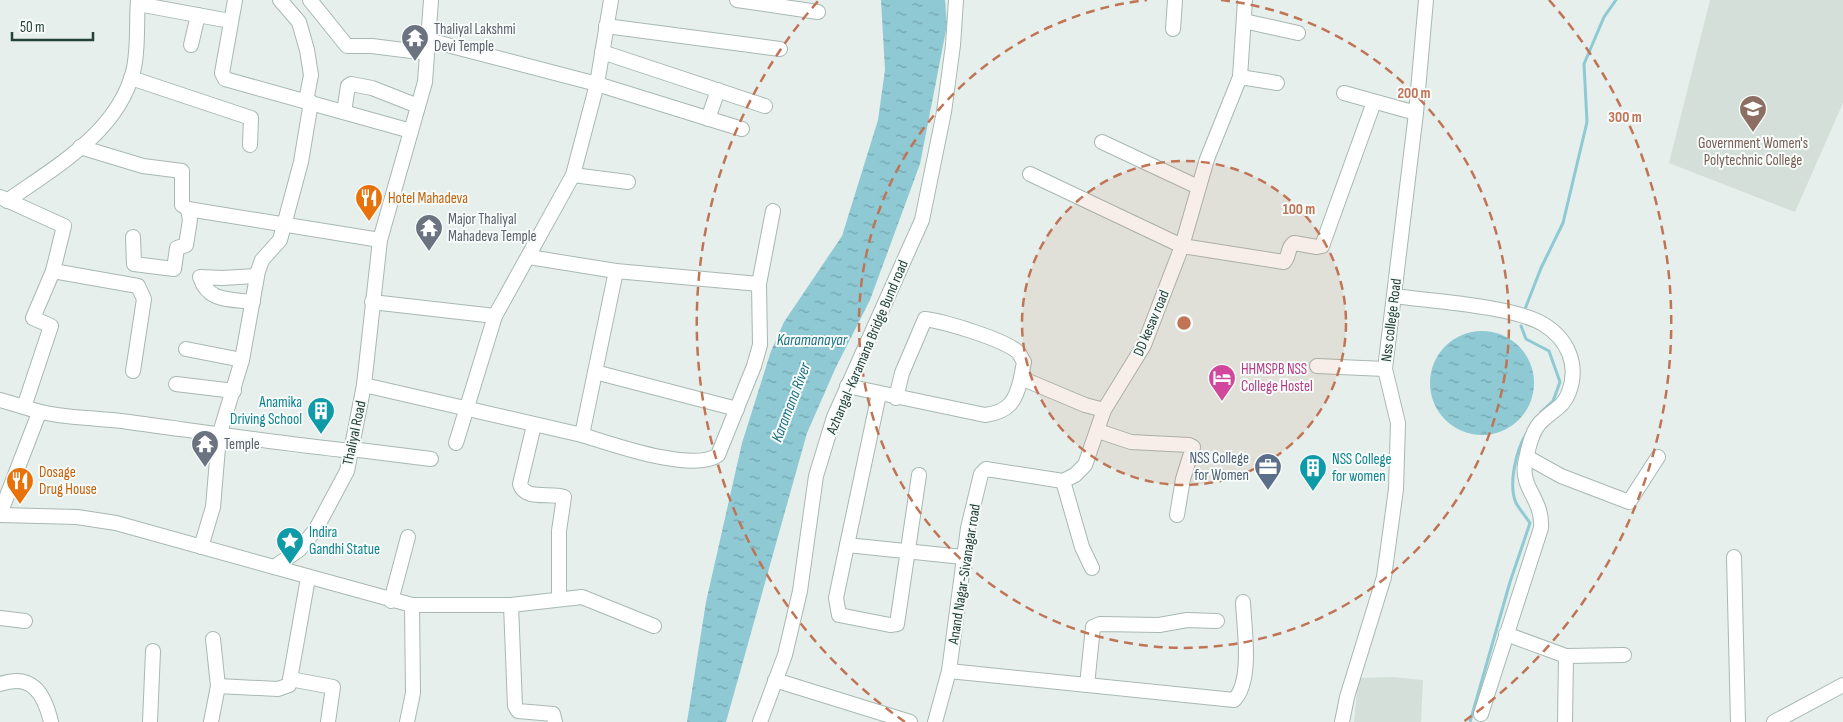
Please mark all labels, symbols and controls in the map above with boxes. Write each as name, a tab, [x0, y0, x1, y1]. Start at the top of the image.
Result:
scale bar	[12, 10, 94, 42]
text: 50 m	[20, 18, 45, 37]
place label: Thaliyal Lakshmi Devi Temple	[434, 20, 516, 56]
temple icon: Thaliyal Lakshmi Devi Temple	[400, 23, 430, 62]
text: 200 m	[1397, 84, 1431, 103]
school or university icon: Government Women's Polytechnic College	[1738, 94, 1768, 133]
text: 300 m	[1608, 108, 1642, 127]
place label: Government Women's Polytechnic College	[1698, 134, 1808, 170]
restaurant icon: Hotel Mahadeva	[354, 183, 384, 222]
place label: Hotel Mahadeva	[388, 189, 468, 208]
text: 100 m	[1283, 200, 1315, 219]
place label: Major Thaliyal Mahadeva Temple	[448, 210, 537, 246]
temple icon: Major Thaliyal Mahadeva Temple	[414, 213, 444, 252]
street label: Azhangal-Karamana Bridge Bund road	[822, 257, 913, 438]
street label: Nss college Road	[1377, 277, 1406, 363]
street label: DD kesav road	[1129, 287, 1174, 359]
centre of rings	[1175, 314, 1193, 332]
water label: Karamanayar	[777, 331, 848, 350]
water label: Karamana River	[768, 360, 815, 445]
place label: HHMSPB NSS College Hostel	[1241, 360, 1313, 396]
hotel icon: HHMSPB NSS College Hostel	[1207, 363, 1237, 402]
place label: Anamika Driving School	[230, 393, 302, 429]
building icon: Anamika Driving School	[306, 396, 336, 435]
street label: Thaliyal Road	[338, 399, 371, 467]
temple icon: Temple	[190, 429, 220, 468]
place label: Temple	[224, 435, 260, 454]
place label: NSS College for Women	[1189, 449, 1249, 485]
place label: NSS College for women	[1332, 450, 1392, 486]
office icon: NSS College for Women	[1253, 452, 1283, 491]
building icon: NSS College for women	[1298, 453, 1328, 492]
place label: Dosage Drug House	[39, 463, 97, 499]
restaurant icon: Dosage Drug House	[5, 466, 35, 505]
street label: Anand Nagar-Sivanagar road	[944, 503, 985, 647]
place label: Indira Gandhi Statue	[309, 523, 380, 559]
place icon: Indira Gandhi Statue	[275, 526, 305, 565]

